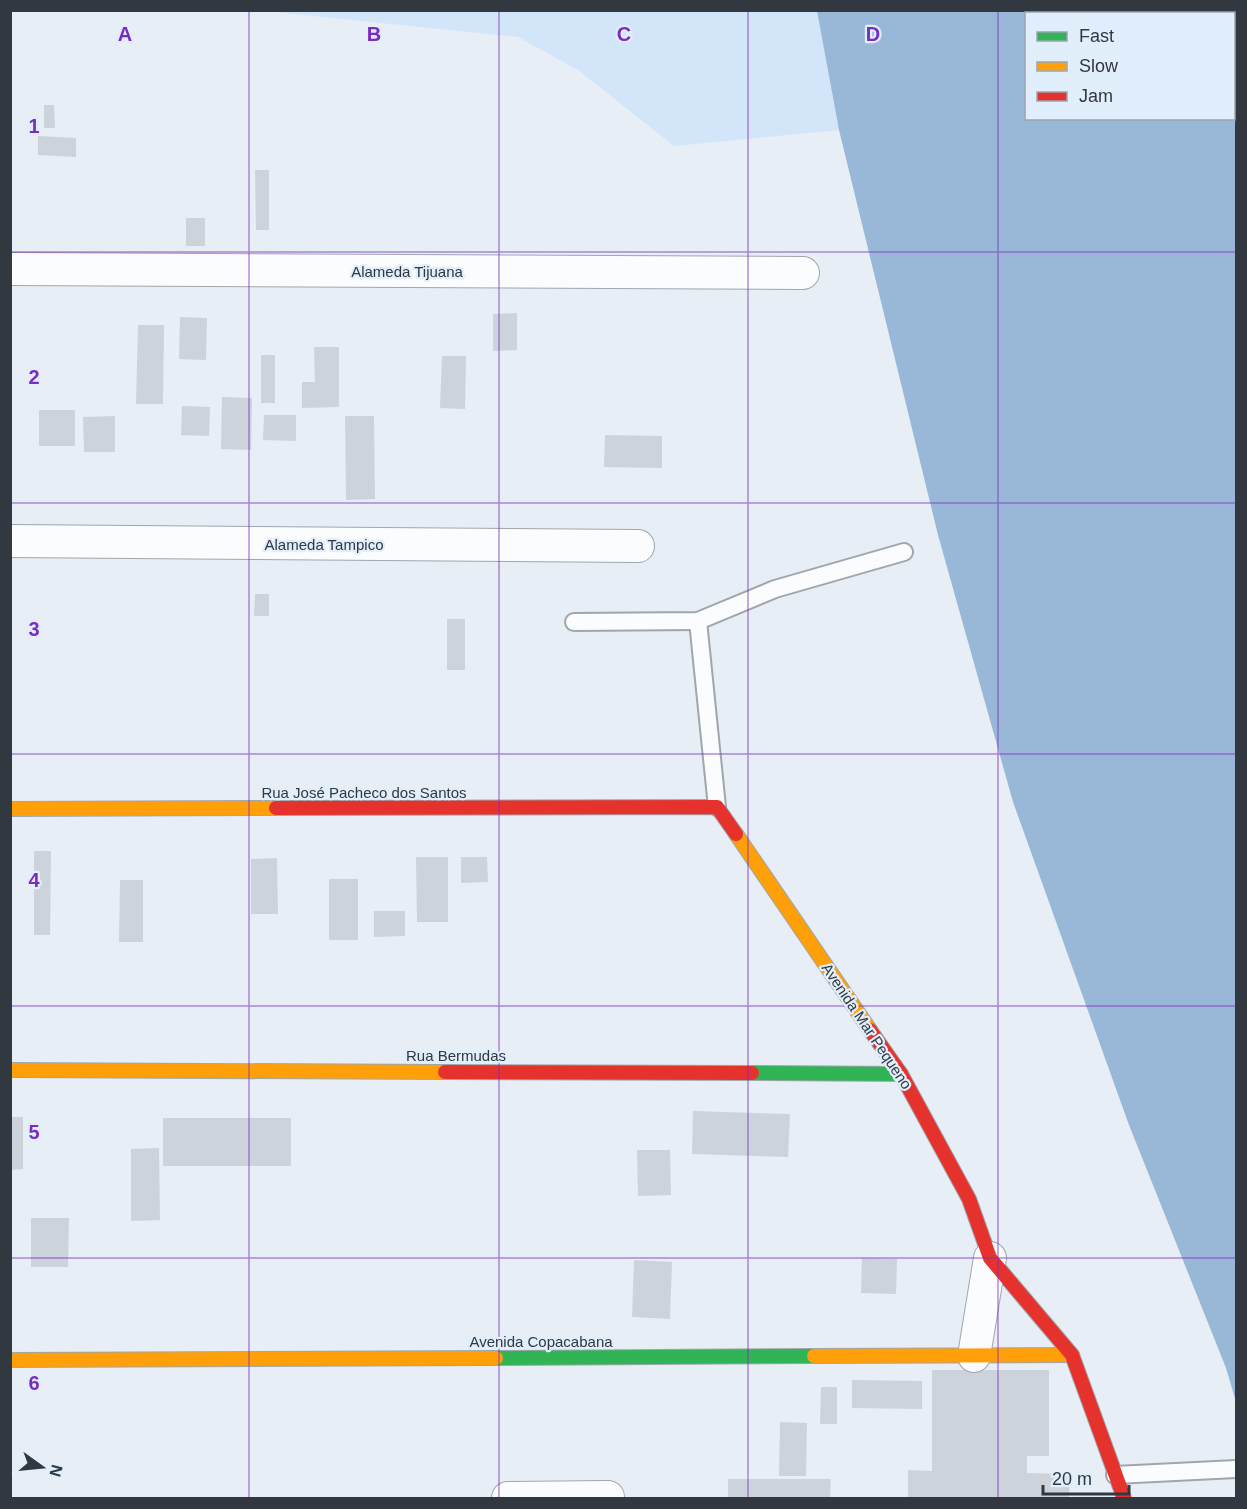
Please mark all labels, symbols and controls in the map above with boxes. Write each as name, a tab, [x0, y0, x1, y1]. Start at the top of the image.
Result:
legend	[1025, 12, 1235, 120]
text: A	[118, 23, 132, 45]
text: B	[367, 23, 381, 45]
text: C	[617, 23, 631, 45]
text: D	[866, 23, 880, 45]
text: Fast	[1079, 26, 1114, 46]
text: Slow	[1079, 56, 1119, 76]
text: Jam	[1079, 86, 1113, 106]
text: 1	[28, 115, 40, 137]
street label: Alameda Tijuana	[351, 263, 464, 280]
text: 2	[28, 366, 40, 388]
street label: Alameda Tampico	[265, 536, 383, 553]
text: 3	[28, 618, 40, 640]
street label: Rua José Pacheco dos Santos	[261, 784, 467, 801]
text: 4	[28, 869, 40, 891]
street label: Avenida Mar Pequeno	[819, 960, 915, 1092]
street label: Rua Bermudas	[406, 1047, 506, 1064]
text: 5	[28, 1121, 40, 1143]
street label: Avenida Copacabana	[469, 1333, 613, 1350]
text: 6	[28, 1372, 40, 1394]
north arrow	[12, 1437, 72, 1497]
scale bar	[1043, 1458, 1128, 1496]
text: N	[46, 1463, 66, 1479]
text: 20 m	[1052, 1469, 1092, 1489]

